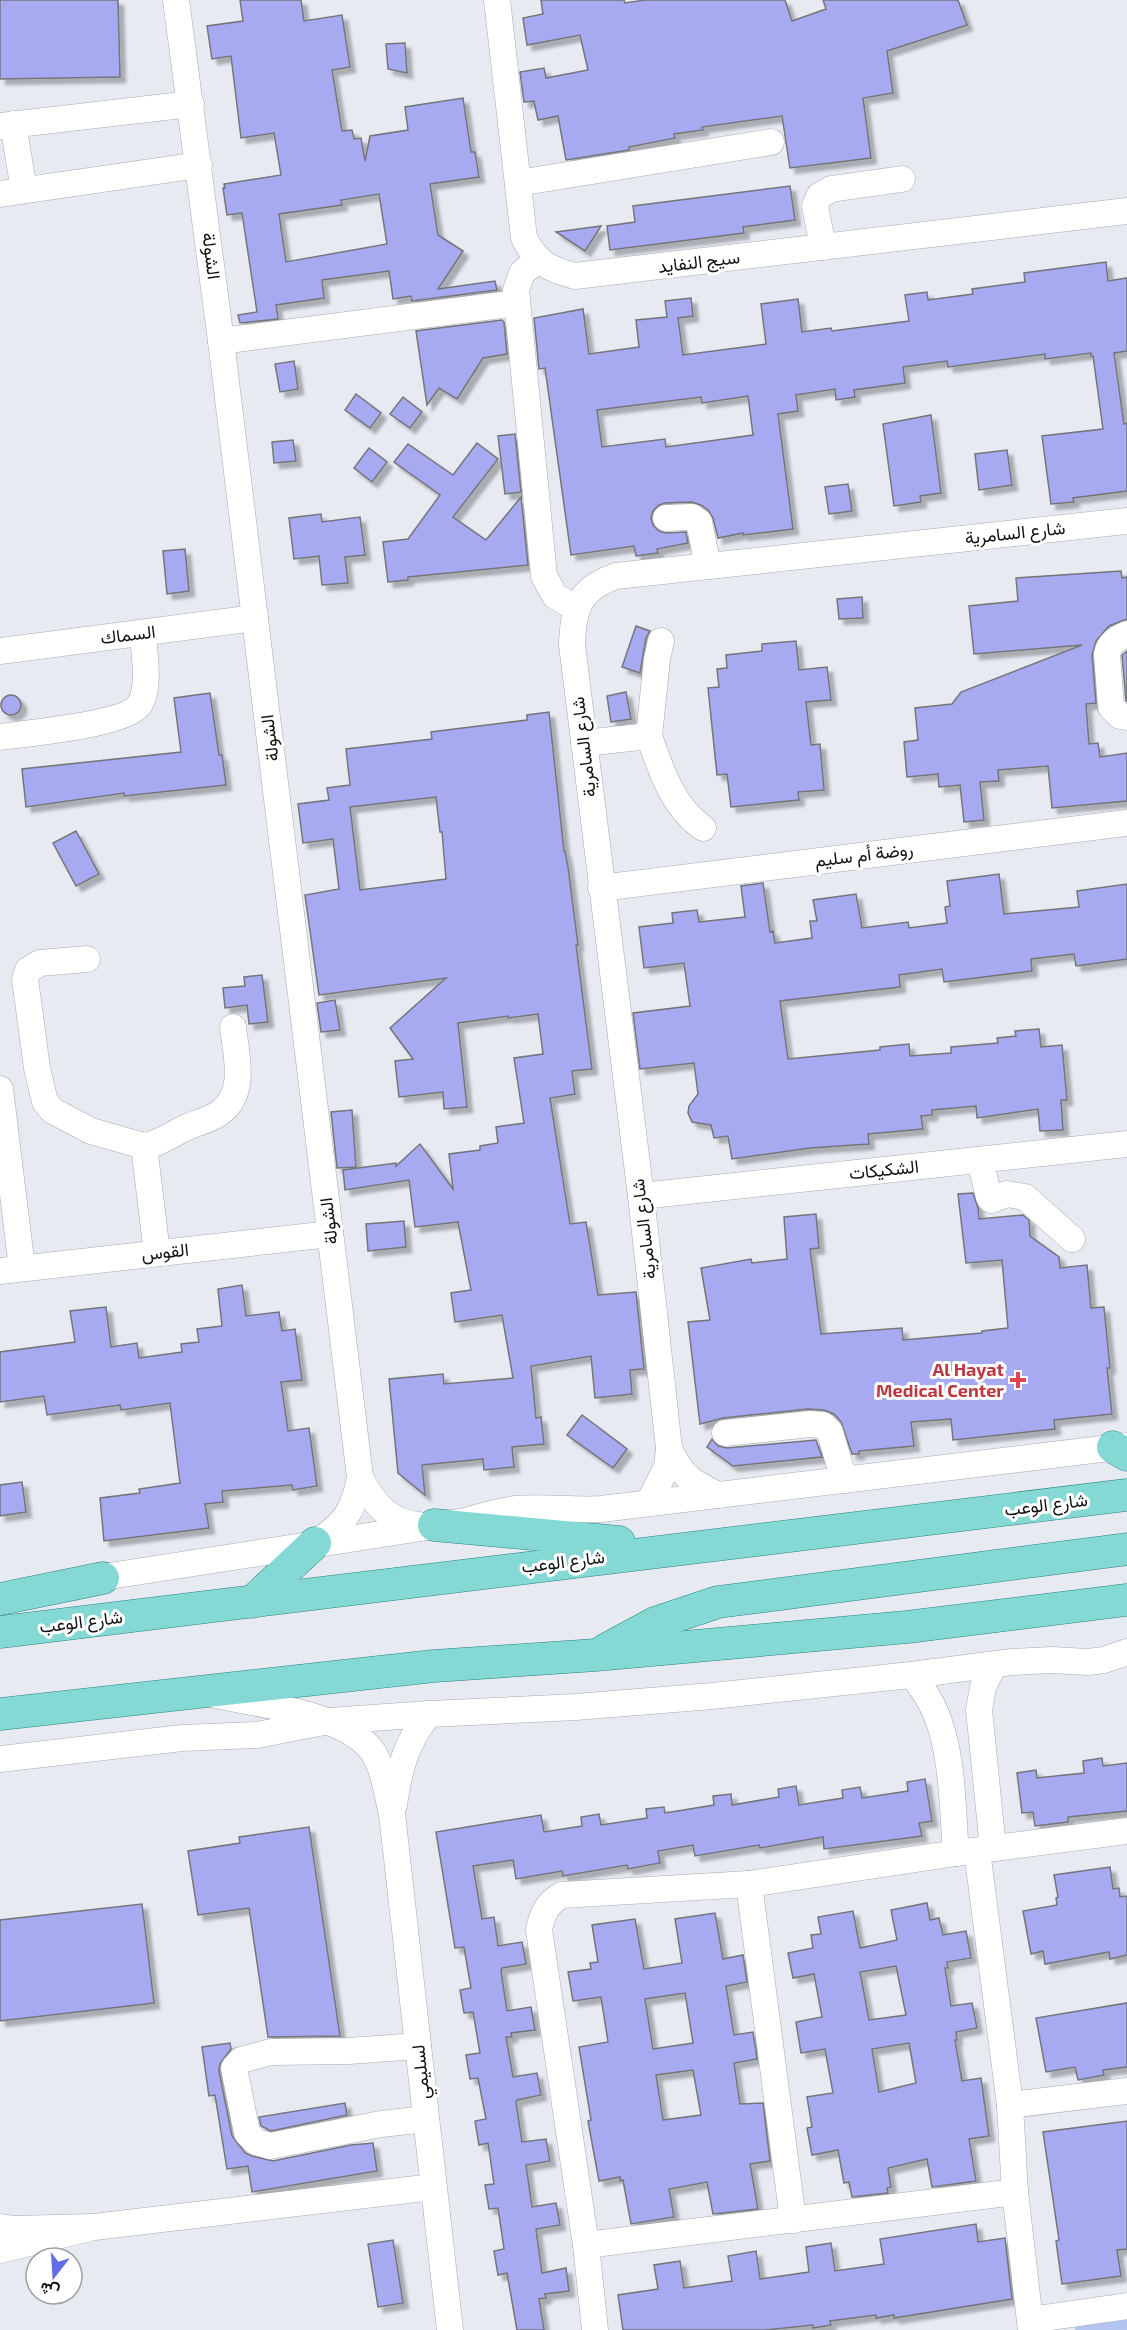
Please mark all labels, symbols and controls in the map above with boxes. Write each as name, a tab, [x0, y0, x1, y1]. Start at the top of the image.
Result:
street label: الشولة	[197, 231, 226, 281]
street label: سيج النفايد	[657, 245, 741, 279]
street label: شارع السامرية	[964, 516, 1066, 550]
street label: السماك	[99, 620, 157, 648]
street label: شارع السامرية	[566, 695, 602, 799]
street label: الشولة	[255, 713, 284, 763]
street label: روضة أم سليم	[813, 837, 915, 873]
street label: الشكيكات	[848, 1154, 920, 1184]
street label: شارع السامرية	[626, 1177, 662, 1281]
street label: الشولة	[314, 1196, 343, 1246]
street label: القوس	[140, 1238, 190, 1265]
place label: Al Hayat Medical Center	[876, 1358, 1005, 1401]
marker: Al Hayat Medical Center	[1009, 1371, 1027, 1389]
street label: شارع الوعب	[1003, 1488, 1089, 1522]
street label: شارع الوعب	[520, 1545, 606, 1579]
street label: شارع الوعب	[38, 1605, 124, 1639]
street label: لسليمي	[406, 2043, 439, 2101]
north arrow	[24, 2246, 84, 2306]
text: ش	[37, 2278, 62, 2303]

